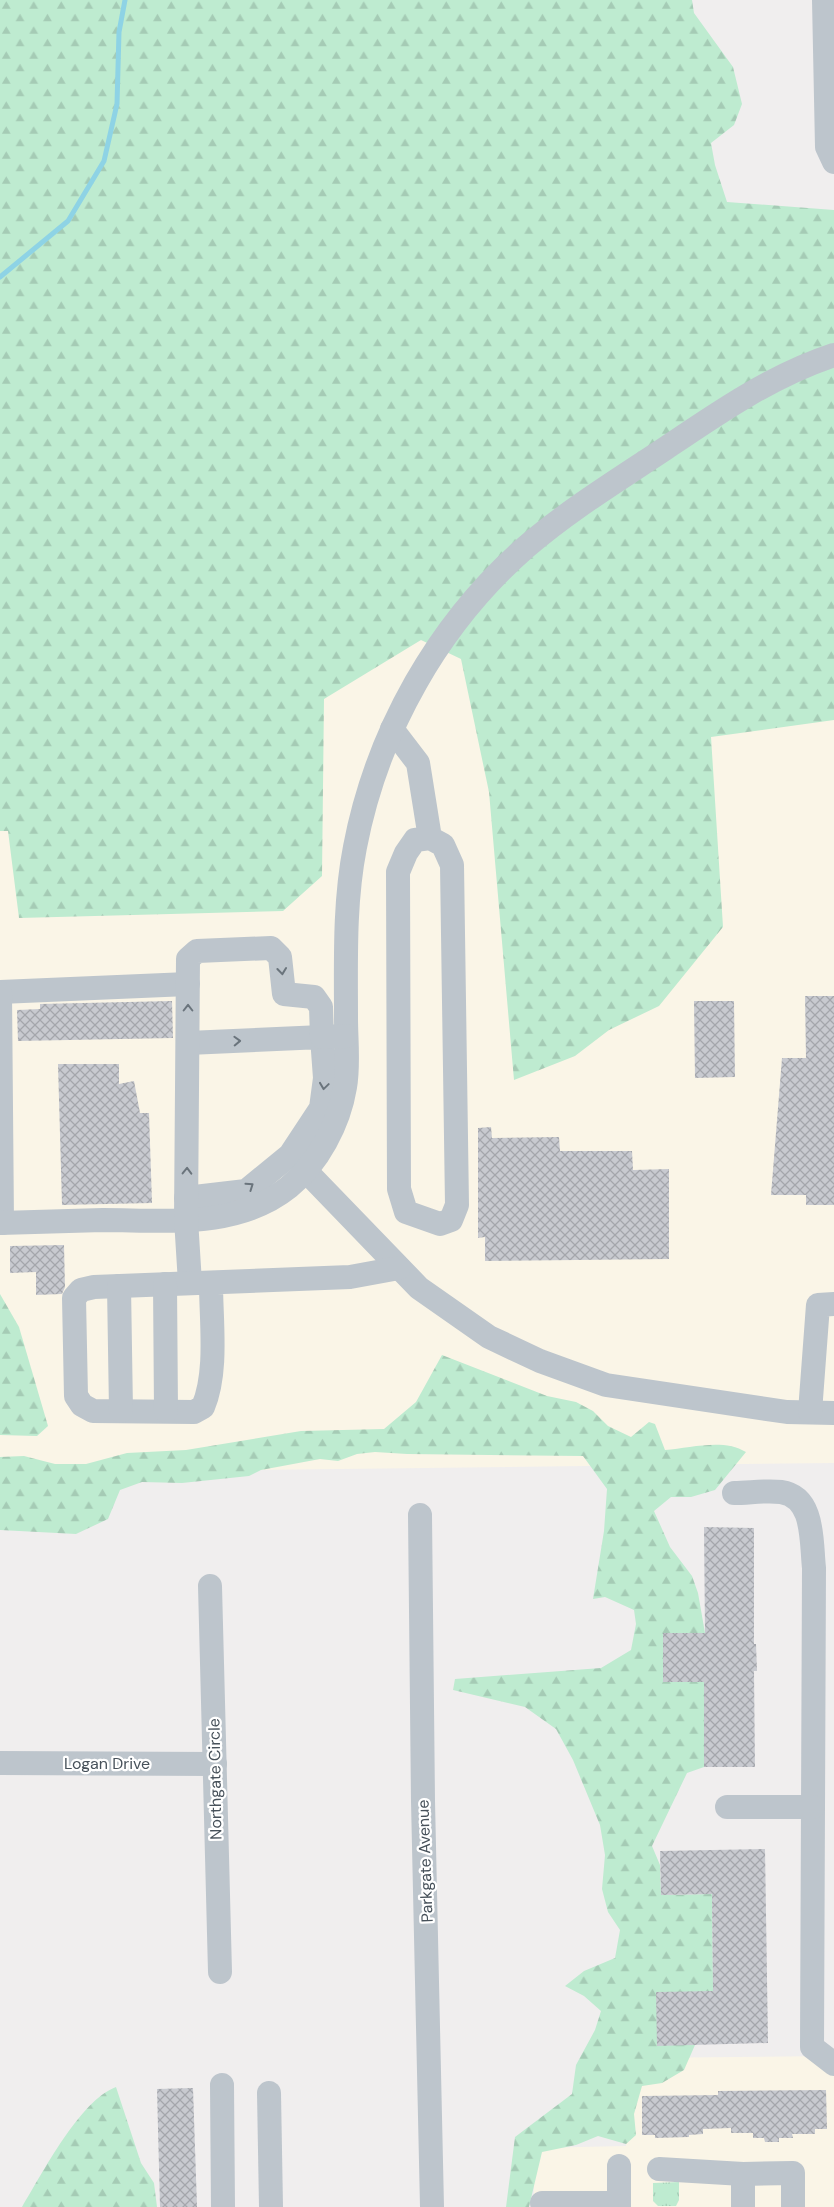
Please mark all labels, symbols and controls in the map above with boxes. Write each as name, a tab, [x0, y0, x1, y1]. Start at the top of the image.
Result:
one-way arrow	[276, 967, 287, 975]
one-way arrow	[183, 1004, 193, 1012]
one-way arrow	[233, 1035, 241, 1046]
one-way arrow	[319, 1082, 330, 1090]
one-way arrow	[181, 1166, 192, 1174]
one-way arrow	[244, 1183, 254, 1192]
street label: Northgate Circle	[203, 1718, 227, 1840]
street label: Logan Drive	[64, 1753, 150, 1774]
street label: Parkgate Avenue	[412, 1799, 438, 1923]

